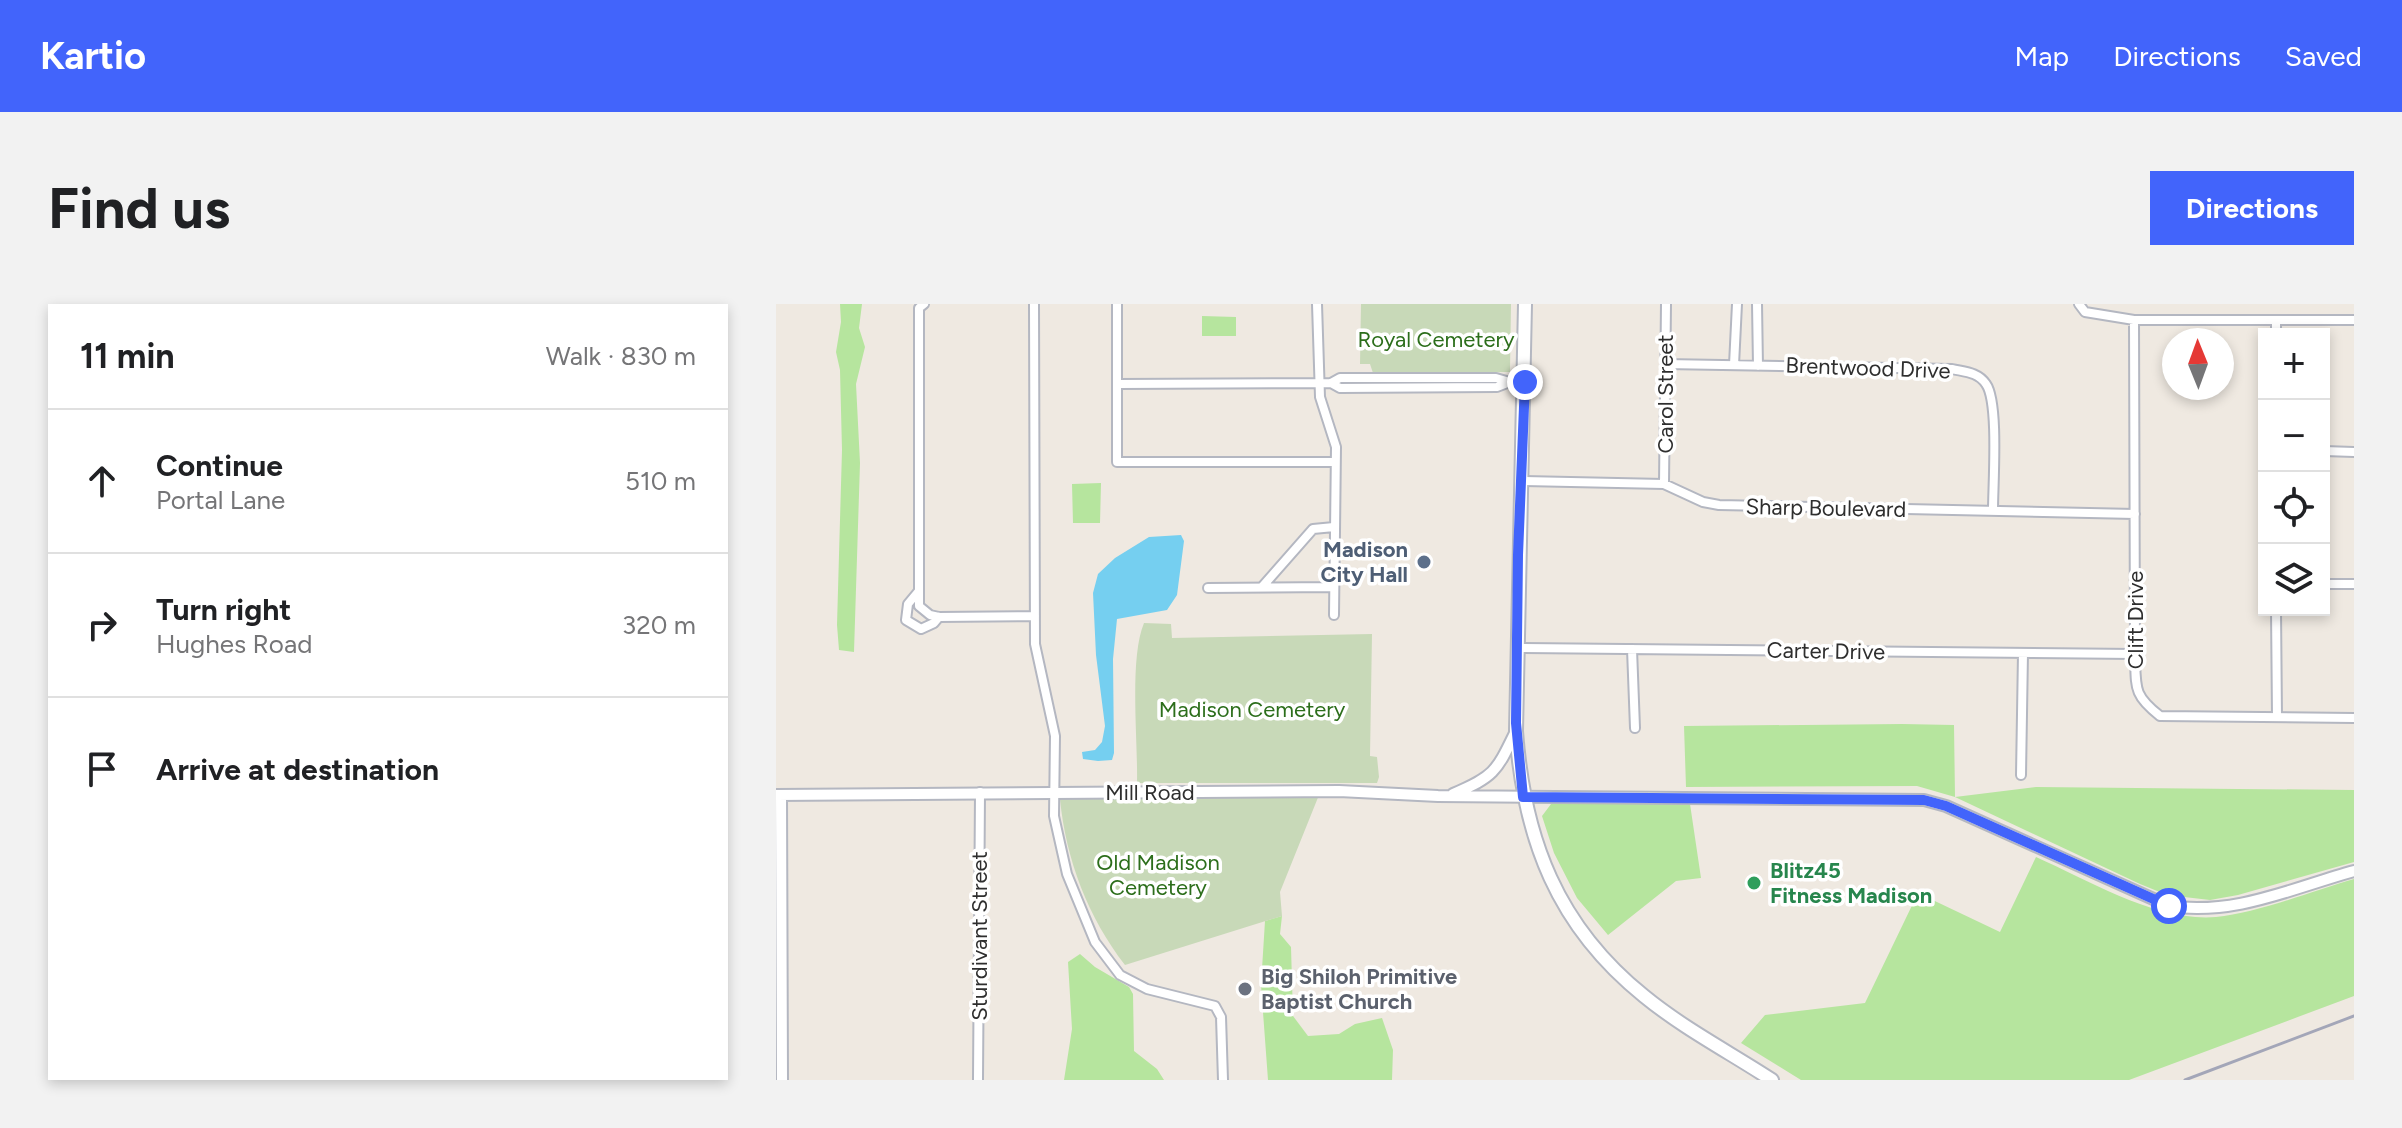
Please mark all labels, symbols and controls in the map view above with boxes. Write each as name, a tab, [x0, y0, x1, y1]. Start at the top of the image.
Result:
text: Kartio	[40, 33, 146, 79]
text: Map	[2015, 39, 2069, 73]
text: Directions	[2113, 39, 2241, 73]
text: Saved	[2285, 39, 2362, 73]
button: Directions	[2150, 171, 2354, 245]
text: Find us	[48, 175, 230, 242]
park label: Royal Cemetery	[1358, 326, 1515, 353]
north arrow	[2162, 328, 2234, 400]
map controls	[2258, 328, 2330, 616]
button: +	[2258, 328, 2330, 400]
street label: Carol Street	[1652, 334, 1679, 454]
text: 11 min	[80, 336, 175, 377]
text: Walk · 830 m	[546, 340, 696, 372]
street label: Brentwood Drive	[1785, 352, 1951, 384]
route end	[1507, 364, 1543, 400]
button: −	[2258, 400, 2330, 472]
text: Continue	[156, 447, 283, 484]
icon: ahead	[80, 459, 124, 503]
text: 510 m	[625, 465, 696, 497]
button: locate	[2258, 472, 2330, 544]
text: Portal Lane	[156, 484, 285, 516]
street label: Sharp Boulevard	[1745, 493, 1907, 523]
place label: Madison City Hall	[1320, 536, 1408, 588]
button: layers	[2258, 544, 2330, 616]
marker: Madison City Hall	[1415, 553, 1433, 571]
street label: Clift Drive	[2122, 571, 2149, 669]
text: Turn right	[156, 591, 291, 628]
icon: right	[80, 603, 124, 647]
text: 320 m	[622, 609, 696, 641]
text: Hughes Road	[156, 628, 312, 660]
street label: Carter Drive	[1766, 636, 1886, 666]
park label: Madison Cemetery	[1159, 696, 1346, 723]
icon: arrive	[80, 747, 124, 791]
text: Arrive at destination	[156, 751, 439, 788]
street label: Mill Road	[1105, 779, 1195, 806]
park label: Old Madison Cemetery	[1096, 849, 1220, 901]
street label: Sturdivant Street	[966, 851, 993, 1021]
place label: Blitz45 Fitness Madison	[1770, 857, 1932, 909]
marker: Blitz45 Fitness Madison	[1745, 874, 1763, 892]
route start	[2151, 888, 2187, 924]
place label: Big Shiloh Primitive Baptist Church	[1261, 963, 1457, 1015]
marker: Big Shiloh Primitive Baptist Church	[1236, 980, 1254, 998]

